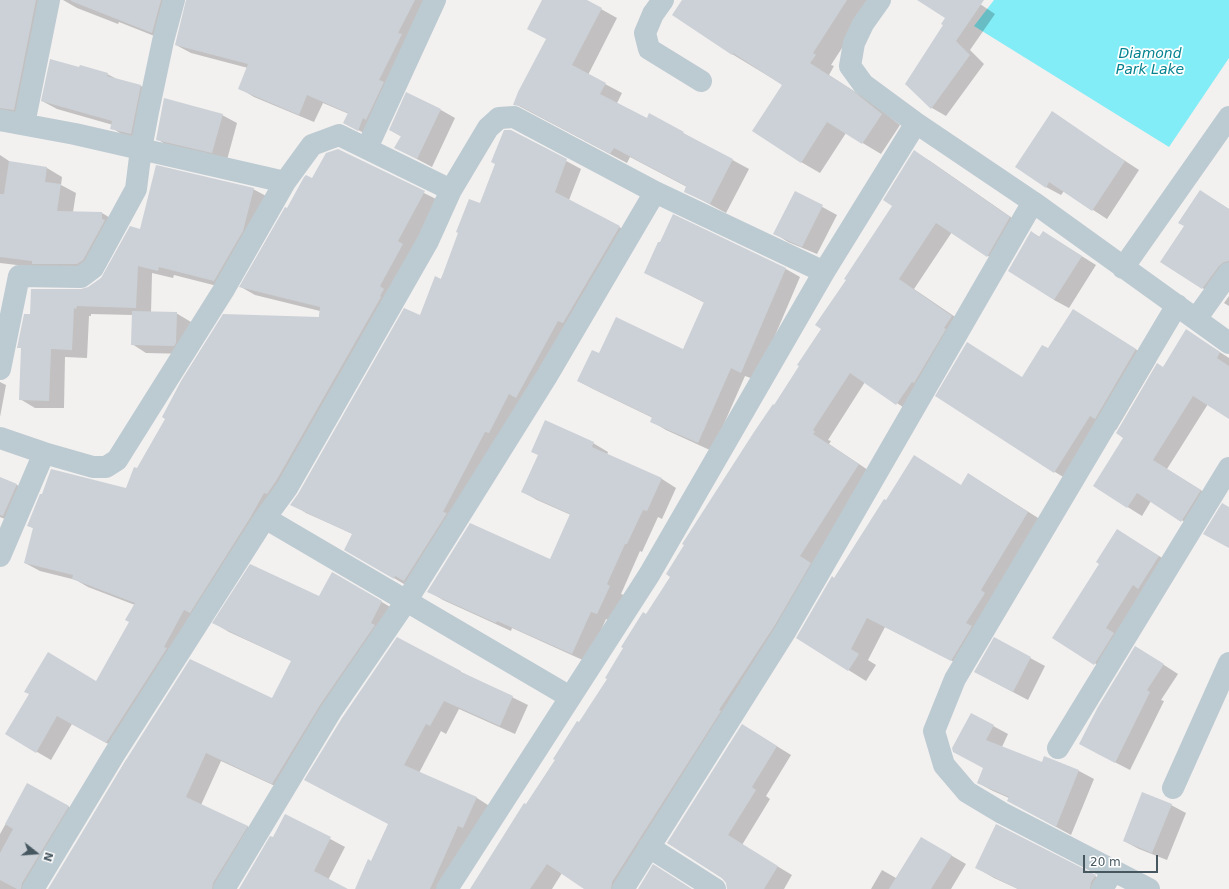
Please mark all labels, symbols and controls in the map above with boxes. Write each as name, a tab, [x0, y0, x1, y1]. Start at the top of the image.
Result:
water label: Diamond Park Lake	[1116, 46, 1184, 78]
north arrow	[16, 833, 56, 873]
scale bar	[1085, 847, 1160, 873]
text: N	[40, 850, 56, 863]
text: 20 m	[1090, 855, 1121, 869]

